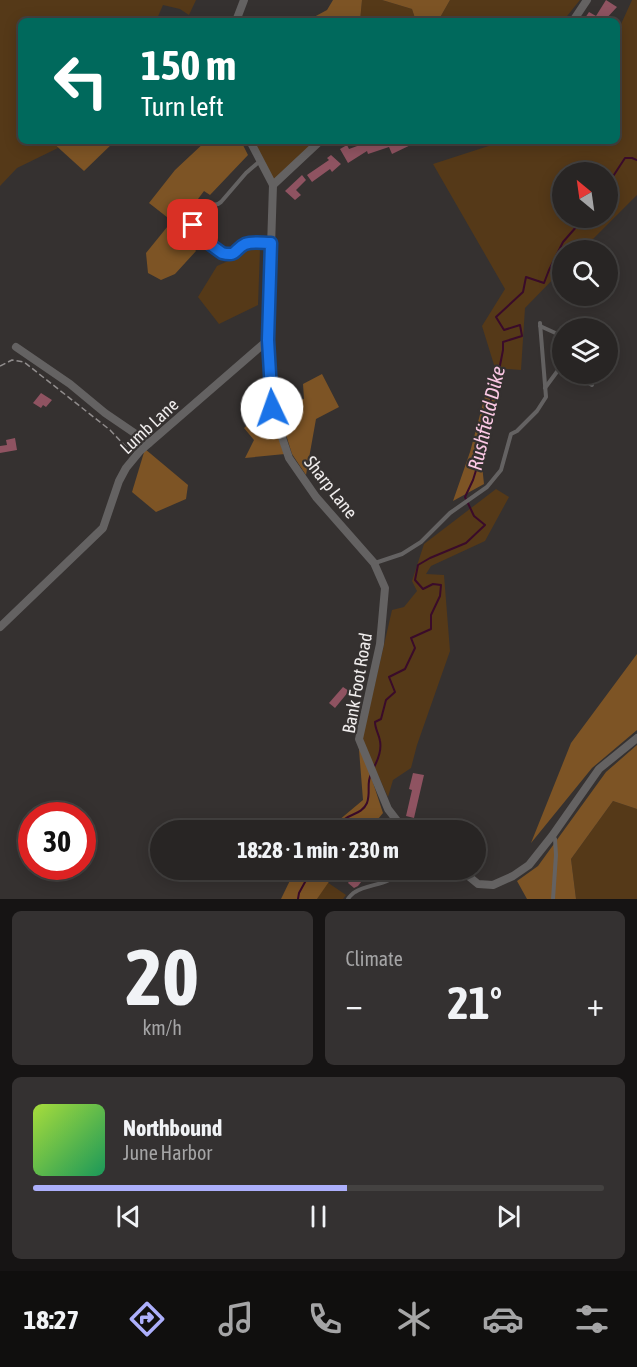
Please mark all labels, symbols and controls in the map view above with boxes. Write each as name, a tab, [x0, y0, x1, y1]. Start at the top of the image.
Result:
text: 150 m	[141, 41, 236, 89]
icon: left	[42, 42, 120, 120]
text: Turn left	[141, 91, 224, 122]
north arrow	[552, 162, 618, 228]
map controls	[552, 162, 618, 384]
pin	[167, 199, 218, 250]
icon: arrive	[176, 208, 209, 241]
button: search	[552, 240, 618, 306]
button: layers	[552, 318, 618, 384]
water label: Rushfield Dike	[463, 364, 509, 472]
position arrow	[240, 376, 304, 440]
street label: Lumb Lane	[116, 394, 182, 458]
street label: Sharp Lane	[300, 452, 362, 522]
street label: Bank Foot Road	[338, 631, 376, 735]
speed limit sign: 30	[18, 802, 96, 880]
text: 18:28 · 1 min · 230 m	[237, 837, 399, 863]
text: 20	[126, 932, 199, 1022]
text: Climate	[346, 947, 403, 970]
text: 21°	[447, 977, 502, 1029]
text: −	[346, 985, 363, 1023]
text: +	[587, 985, 604, 1023]
text: km/h	[142, 1016, 182, 1039]
text: Northbound	[123, 1115, 222, 1141]
text: June Harbor	[123, 1141, 212, 1164]
icon: previous	[112, 1200, 145, 1233]
icon: pause	[302, 1200, 335, 1233]
icon: next	[492, 1200, 525, 1233]
icon: directions	[126, 1298, 168, 1340]
icon: music	[215, 1298, 257, 1340]
icon: phone	[304, 1298, 346, 1340]
icon: climate	[393, 1298, 435, 1340]
icon: car	[482, 1298, 524, 1340]
icon: filters	[571, 1298, 613, 1340]
text: 18:27	[24, 1304, 79, 1335]

